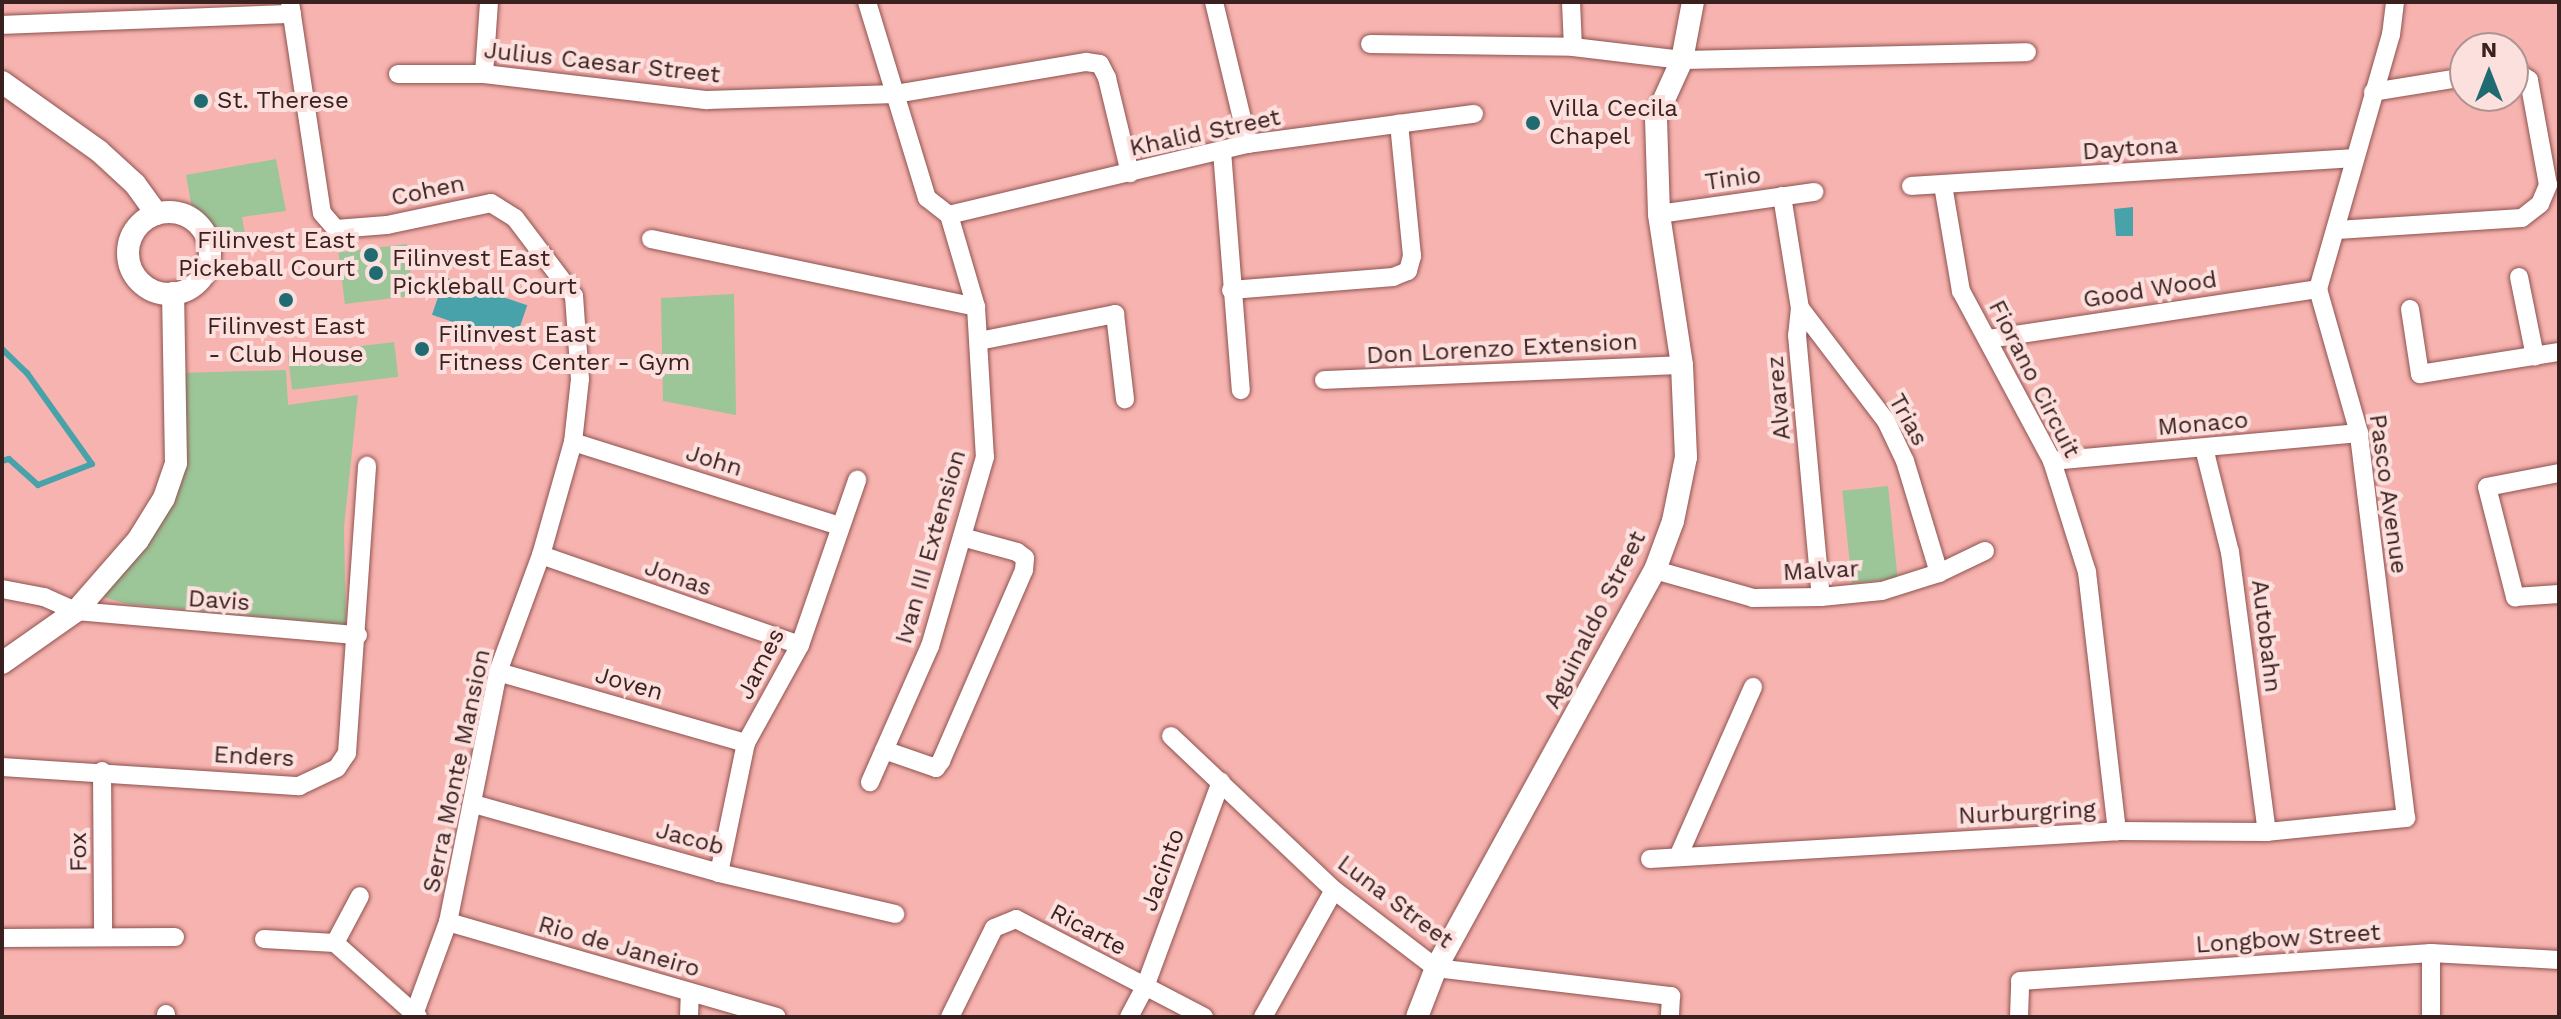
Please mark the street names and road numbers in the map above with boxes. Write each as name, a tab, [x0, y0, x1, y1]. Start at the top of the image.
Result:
street label: Julius Caesar Street	[482, 36, 722, 90]
street label: Khalid Street	[1127, 103, 1283, 163]
street label: Daytona	[2081, 131, 2179, 167]
street label: Tinio	[1703, 161, 1763, 197]
street label: Cohen	[389, 169, 467, 213]
street label: Good Wood	[2081, 265, 2219, 315]
street label: Fiorano Circuit	[1982, 295, 2086, 463]
street label: Don Lorenzo Extension	[1366, 328, 1638, 370]
street label: Alvarez	[1761, 355, 1797, 441]
street label: Trias	[1882, 389, 1934, 451]
street label: Monaco	[2156, 406, 2250, 442]
street label: Pasco Avenue	[2362, 412, 2414, 576]
street label: John	[682, 439, 746, 483]
street label: Ivan III Extension	[890, 447, 972, 647]
street label: Aguinaldo Street	[1538, 526, 1652, 714]
street label: Jonas	[641, 553, 715, 603]
street label: Malvar	[1782, 555, 1860, 587]
street label: Autobahn	[2245, 578, 2287, 694]
street label: Davis	[187, 584, 251, 618]
street label: James	[731, 624, 791, 704]
street label: Serra Monte Mansion	[417, 646, 497, 896]
street label: Joven	[592, 661, 666, 707]
street label: Enders	[213, 741, 295, 773]
street label: Nurburgring	[1958, 795, 2096, 831]
street label: Jacob	[653, 816, 727, 862]
street label: Jacinto	[1135, 825, 1191, 915]
street label: Fox	[64, 832, 94, 872]
street label: Luna Street	[1331, 849, 1459, 955]
street label: Ricarte	[1045, 898, 1131, 962]
street label: Rio de Janeiro	[535, 910, 703, 984]
street label: Longbow Street	[2194, 918, 2382, 960]

